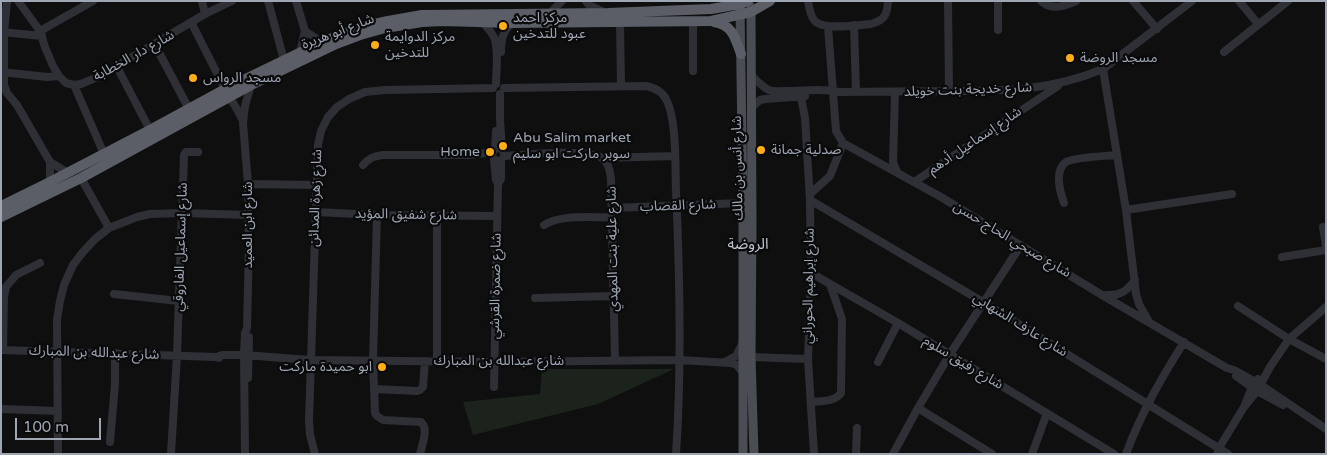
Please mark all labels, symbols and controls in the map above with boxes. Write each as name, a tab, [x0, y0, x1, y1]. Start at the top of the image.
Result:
street label: شارع أبو هريرة	[299, 10, 377, 54]
place label: مركز احمد عبود للتدخين	[513, 10, 586, 42]
marker: مركز احمد عبود للتدخين	[497, 20, 509, 32]
street label: شارع دار الخطابة	[90, 27, 178, 85]
place label: مركز الدوايمة للتدخين	[385, 29, 455, 62]
marker: مركز الدوايمة للتدخين	[369, 39, 381, 51]
place label: مسجد الروضة	[1080, 50, 1157, 66]
marker: مسجد الروضة	[1064, 52, 1076, 64]
place label: مسجد الرواس	[203, 70, 281, 86]
marker: مسجد الرواس	[187, 72, 199, 84]
street label: شارع خديجة بنت خويلد	[904, 79, 1032, 101]
street label: شارع إسماعيل أدهم	[925, 103, 1025, 179]
street label: شارع أنس بن مالك	[729, 115, 747, 221]
place label: Abu Salim market سوبر ماركت ابو سليم	[513, 130, 631, 162]
marker: Abu Salim market سوبر ماركت ابو سليم	[497, 140, 509, 152]
place label: صدلية جمانة	[771, 142, 841, 158]
place label: Home	[440, 144, 480, 160]
marker: صدلية جمانة	[755, 144, 767, 156]
marker: Home	[484, 146, 496, 158]
street label: شارع زهرة المدائن	[306, 149, 326, 247]
street label: شارع إسماعيل الفاروقي	[170, 182, 192, 312]
street label: شارع ابن العميد	[240, 182, 256, 268]
street label: شارع علية بنت المهدي	[604, 186, 622, 312]
street label: شارع القصاب	[640, 196, 716, 216]
street label: شارع صبحي الحاج حسن	[950, 198, 1074, 282]
street label: شارع شفيق المؤيد	[355, 206, 457, 224]
street label: شارع إبراهيم الحوراني	[800, 228, 818, 344]
street label: شارع ضمرة القرشي	[487, 233, 505, 339]
district label: الروضة	[728, 236, 768, 254]
street label: شارع عارف الشهابي	[970, 289, 1070, 361]
street label: شارع رفيق سلوم	[920, 332, 1006, 394]
street label: شارع عبدالله بن المبارك	[28, 342, 160, 364]
street label: شارع عبدالله بن المبارك	[434, 353, 564, 369]
place label: ابو حميدة ماركت	[279, 359, 372, 375]
marker: ابو حميدة ماركت	[376, 361, 388, 373]
scale bar	[18, 408, 104, 440]
text: 100 m	[23, 418, 69, 436]

